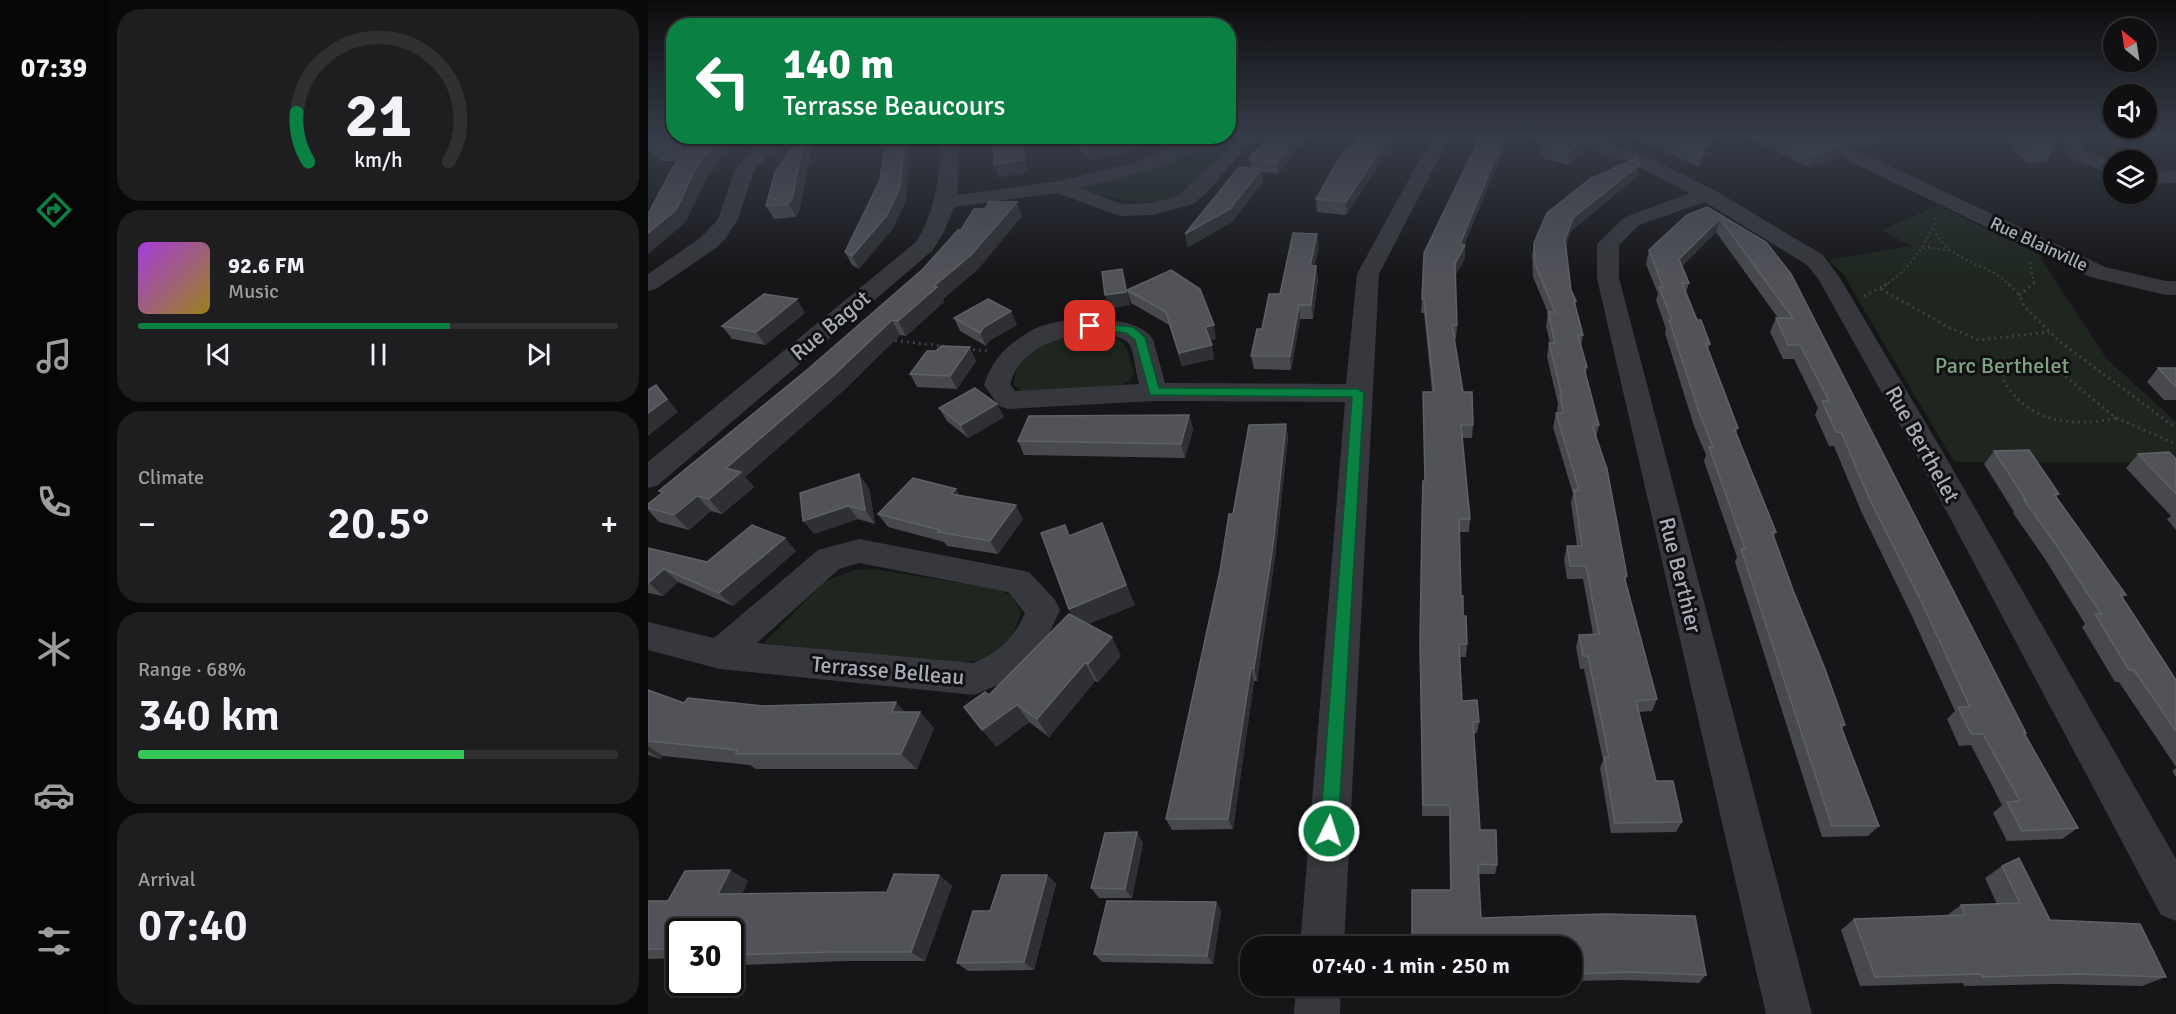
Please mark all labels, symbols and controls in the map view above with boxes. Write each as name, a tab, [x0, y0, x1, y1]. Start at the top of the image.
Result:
north arrow	[2103, 18, 2157, 72]
map controls	[2103, 18, 2157, 204]
text: 140 m	[783, 39, 894, 90]
icon: left	[684, 42, 762, 120]
text: 07:39	[21, 52, 87, 85]
text: 21	[344, 77, 412, 154]
button: sound	[2103, 84, 2157, 138]
text: Terrasse Beaucours	[783, 90, 1005, 123]
text: km/h	[354, 147, 402, 173]
button: layers	[2103, 150, 2157, 204]
icon: directions	[33, 189, 75, 231]
street label: Rue Blainville	[1987, 212, 2091, 276]
text: 92.6 FM	[228, 252, 305, 279]
text: Music	[228, 279, 279, 304]
street label: Rue Bagot	[785, 284, 876, 366]
pin	[1064, 300, 1115, 351]
icon: arrive	[1073, 309, 1106, 342]
icon: music	[33, 335, 75, 377]
icon: previous	[202, 338, 235, 371]
icon: pause	[362, 338, 395, 371]
icon: next	[522, 338, 555, 371]
park label: Parc Berthelet	[1935, 352, 2070, 379]
street label: Rue Berthelet	[1879, 381, 1966, 507]
text: Climate	[138, 465, 204, 490]
icon: phone	[33, 481, 75, 523]
text: 20.5°	[327, 496, 429, 551]
text: −	[138, 504, 156, 545]
text: +	[600, 504, 618, 545]
street label: Rue Berthier	[1653, 515, 1708, 636]
icon: climate	[33, 628, 75, 670]
street label: Terrasse Belleau	[810, 650, 965, 691]
text: Range · 68%	[138, 657, 246, 682]
text: 340 km	[138, 688, 280, 743]
icon: car	[33, 774, 75, 816]
position arrow	[1297, 799, 1361, 863]
text: Arrival	[138, 867, 196, 892]
text: 07:40	[138, 898, 248, 953]
speed limit sign: 30	[666, 918, 744, 996]
icon: filters	[33, 920, 75, 962]
text: 07:40 · 1 min · 250 m	[1312, 952, 1510, 979]

